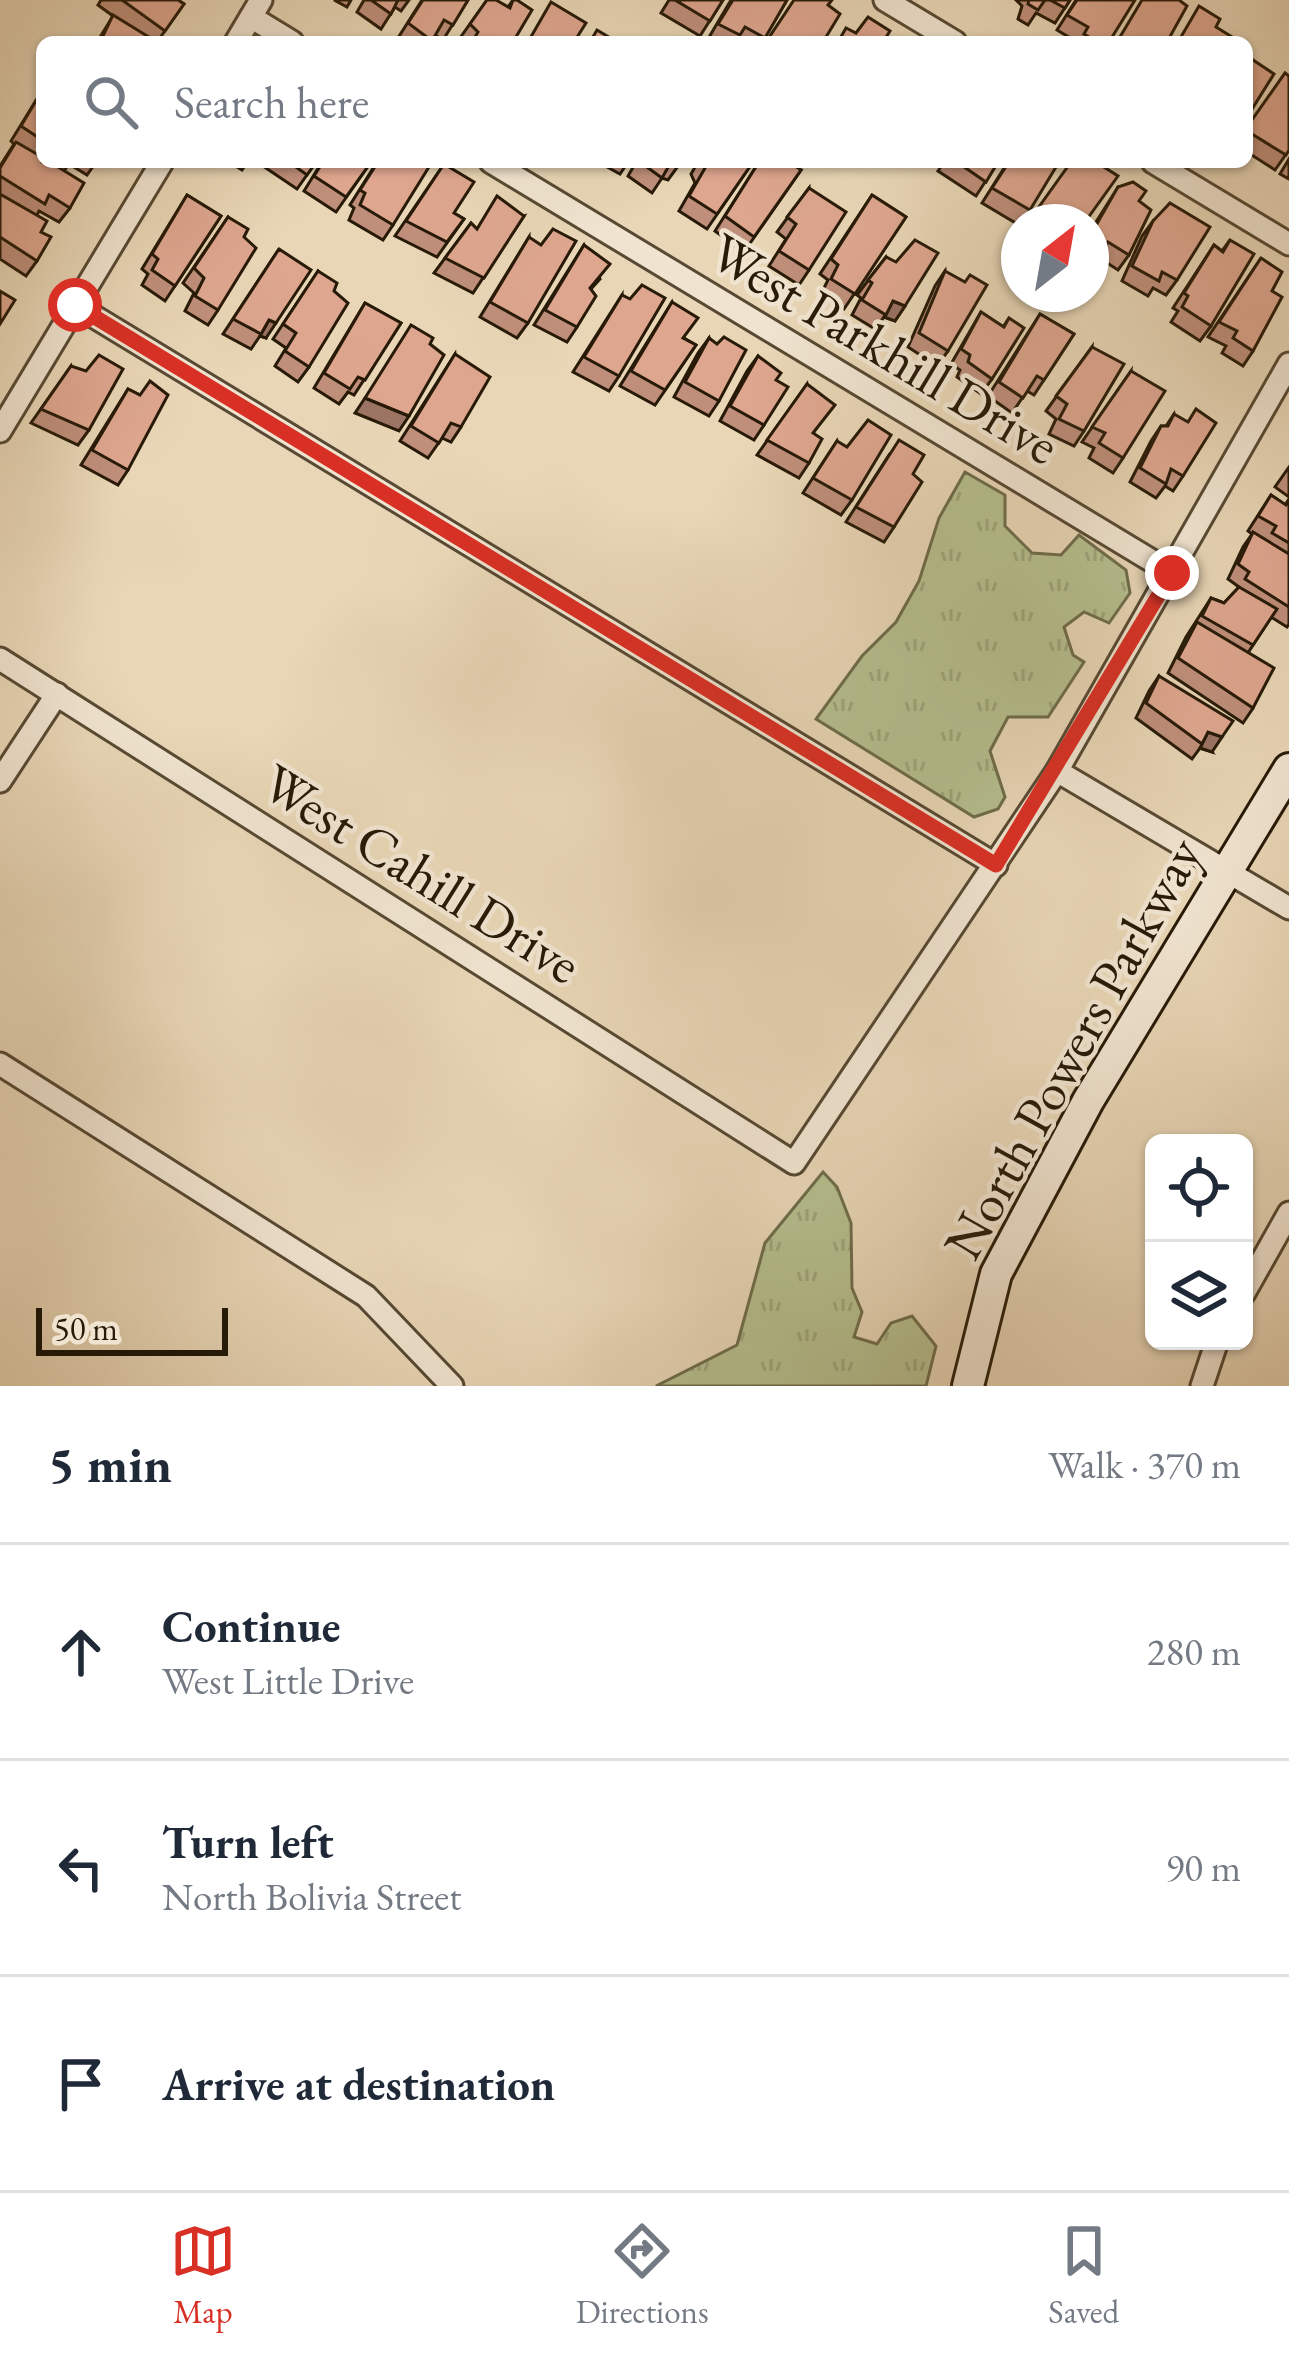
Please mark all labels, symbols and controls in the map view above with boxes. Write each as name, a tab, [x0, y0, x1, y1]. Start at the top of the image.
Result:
search box	[36, 36, 1253, 168]
icon: search	[78, 69, 144, 135]
text: Search here	[174, 73, 369, 131]
north arrow	[1001, 204, 1109, 312]
street label: West Parkhill Drive	[697, 216, 1073, 480]
route start	[48, 278, 102, 332]
route end	[1145, 546, 1199, 600]
street label: West Cahill Drive	[249, 747, 595, 999]
street label: North Powers Parkway	[927, 824, 1217, 1271]
map controls	[1145, 1134, 1253, 1350]
button: locate	[1145, 1134, 1253, 1242]
button: layers	[1145, 1242, 1253, 1350]
scale bar	[36, 1302, 228, 1355]
text: 50 m	[54, 1307, 118, 1350]
text: 5 min	[48, 1431, 172, 1497]
text: Walk · 370 m	[1048, 1439, 1241, 1490]
text: Continue	[162, 1597, 340, 1655]
icon: ahead	[48, 1619, 114, 1685]
text: 280 m	[1147, 1626, 1241, 1677]
text: West Little Drive	[162, 1655, 414, 1706]
text: Turn left	[162, 1813, 334, 1871]
icon: left	[48, 1835, 114, 1901]
text: 90 m	[1165, 1842, 1241, 1893]
text: North Bolivia Street	[162, 1871, 462, 1922]
icon: arrive	[48, 2051, 114, 2117]
text: Arrive at destination	[162, 2055, 555, 2113]
tab: Map	[170, 2218, 236, 2333]
tab: Directions	[576, 2218, 709, 2333]
tab: Saved	[1048, 2218, 1119, 2333]

